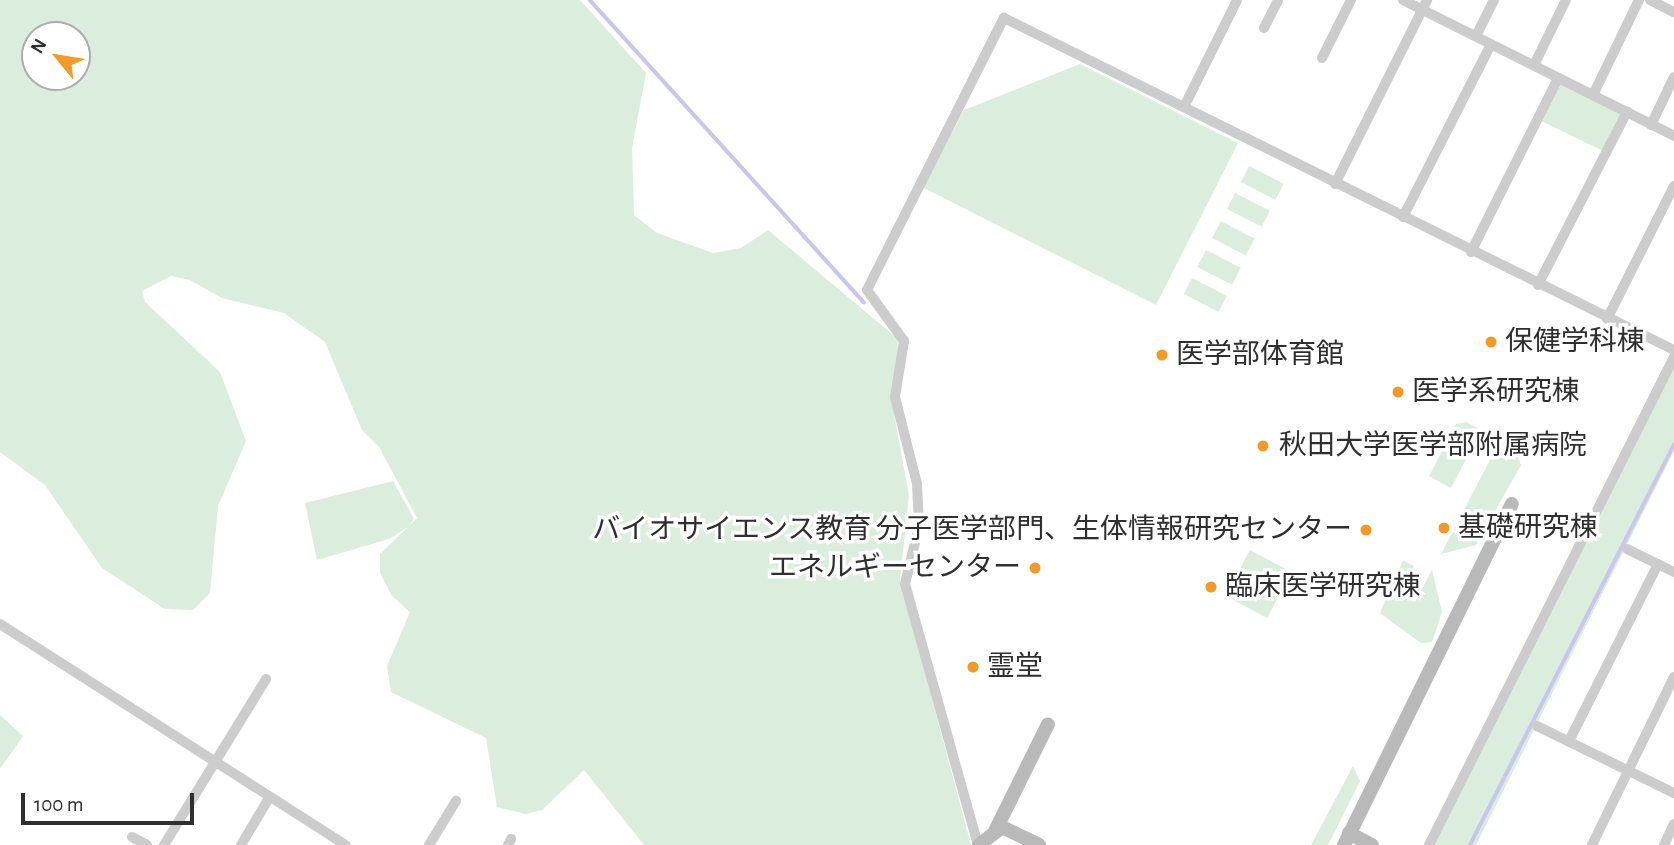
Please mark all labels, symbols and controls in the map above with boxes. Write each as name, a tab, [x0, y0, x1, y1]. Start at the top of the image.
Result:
north arrow	[21, 21, 91, 91]
text: N	[28, 36, 51, 57]
place label: 保健学科棟	[1505, 325, 1645, 359]
marker: 保健学科棟	[1483, 334, 1499, 350]
place label: 医学部体育館	[1176, 338, 1344, 372]
marker: 医学部体育館	[1154, 347, 1170, 363]
place label: 医学系研究棟	[1412, 375, 1580, 409]
marker: 医学系研究棟	[1390, 384, 1406, 400]
place label: 秋田大学医学部附属病院	[1279, 429, 1587, 463]
marker: 秋田大学医学部附属病院	[1253, 436, 1273, 456]
place label: 基礎研究棟	[1458, 511, 1598, 545]
place label: バイオサイエンス教育 分子医学部門、生体情報研究センター	[591, 513, 1352, 547]
marker: 基礎研究棟	[1436, 520, 1452, 536]
marker: バイオサイエンス教育 分子医学部門、生体情報研究センター	[1358, 522, 1374, 538]
place label: エネルギーセンター	[769, 551, 1021, 585]
marker: エネルギーセンター	[1027, 560, 1043, 576]
place label: 臨床医学研究棟	[1225, 570, 1421, 604]
marker: 臨床医学研究棟	[1203, 579, 1219, 595]
place label: 霊堂	[987, 650, 1043, 684]
marker: 霊堂	[965, 659, 981, 675]
scale bar	[24, 778, 198, 822]
text: 100 m	[34, 794, 84, 815]

